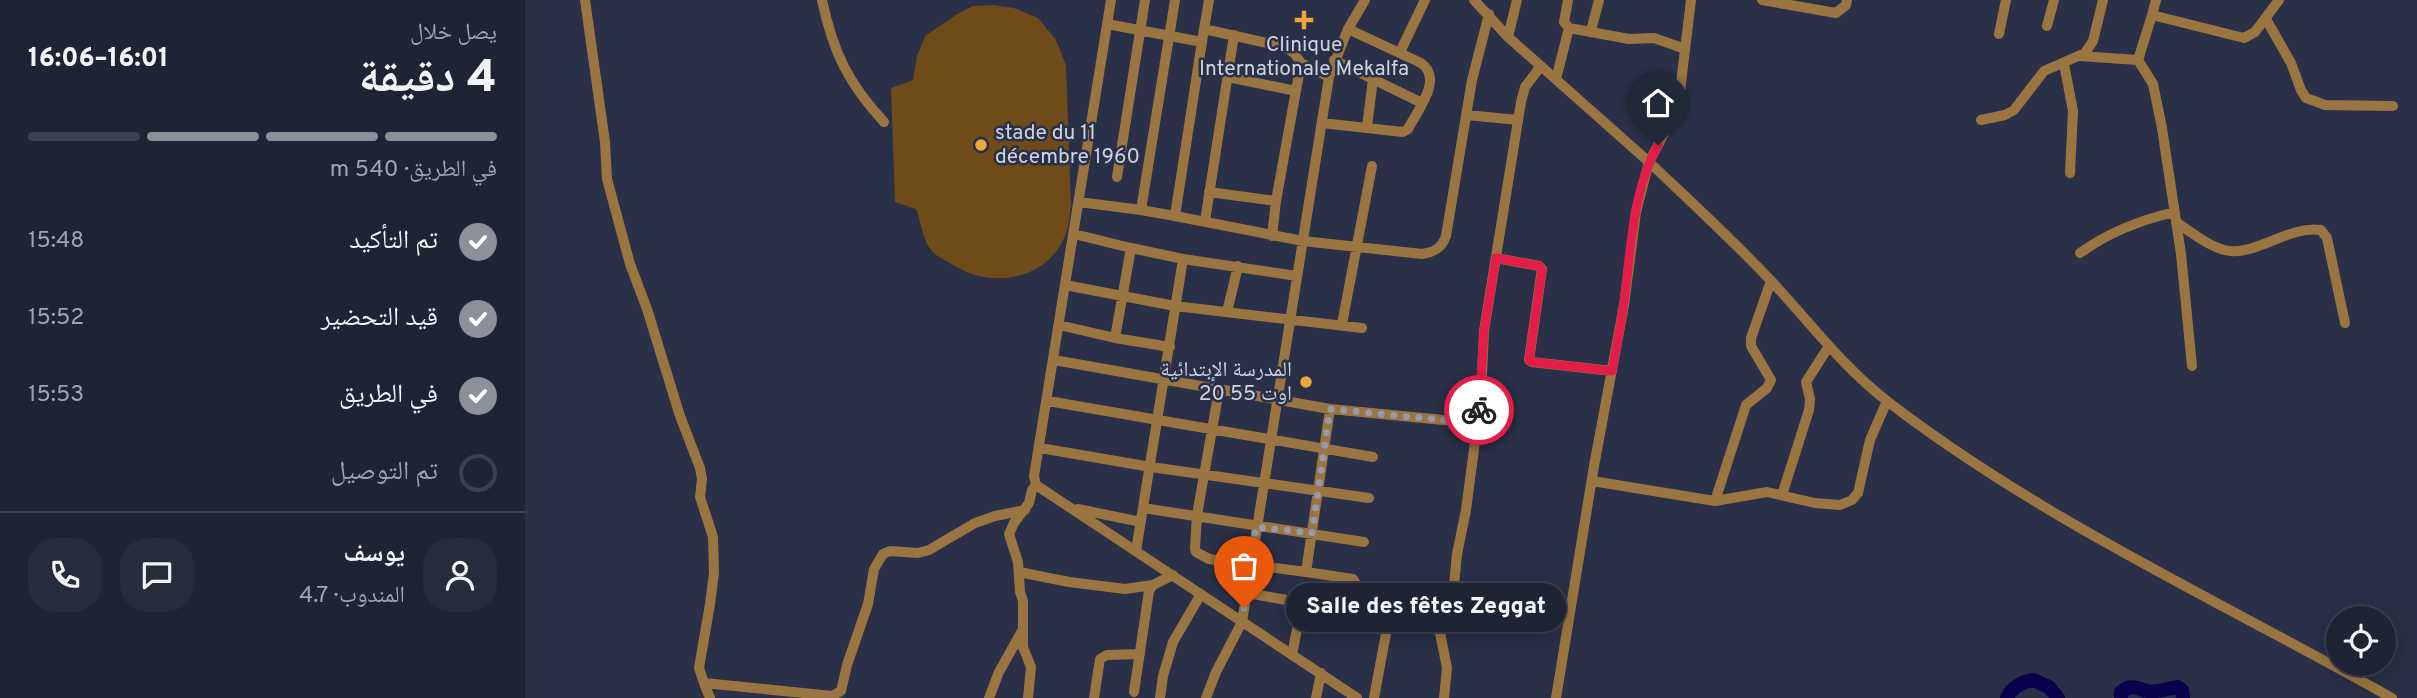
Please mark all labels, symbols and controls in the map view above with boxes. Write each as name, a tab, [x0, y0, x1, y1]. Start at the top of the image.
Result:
marker: Clinique Internationale Mekalfa	[1294, 10, 1314, 30]
text: يصل خلال	[410, 19, 497, 48]
place label: Clinique Internationale Mekalfa	[1199, 32, 1409, 83]
text: 16:01–16:06	[28, 43, 169, 76]
text: 4 دقيقة	[359, 50, 497, 109]
pin	[1628, 73, 1688, 145]
icon: home	[1639, 84, 1677, 122]
place label: stade du 11 décembre 1960	[995, 120, 1140, 171]
marker: stade du 11 décembre 1960	[973, 137, 989, 153]
text: في الطريق · 540 m	[330, 156, 497, 185]
icon: check	[459, 223, 497, 261]
text: تم التأكيد	[349, 225, 438, 258]
text: 15:48	[28, 227, 84, 256]
icon: check	[459, 300, 497, 338]
text: قيد التحضير	[321, 302, 438, 335]
text: 15:52	[28, 304, 84, 333]
place label: المدرسة الإبتدائية 20 اوت 55	[1161, 357, 1292, 408]
marker: المدرسة الإبتدائية 20 اوت 55	[1298, 374, 1314, 390]
courier	[1444, 375, 1514, 445]
icon: check	[459, 377, 497, 415]
text: في الطريق	[339, 379, 438, 412]
text: 15:53	[28, 381, 84, 410]
icon: bike	[1460, 391, 1498, 429]
text: تم التوصيل	[331, 456, 438, 489]
pin	[1214, 536, 1274, 608]
button: phone	[28, 538, 102, 612]
button: chat	[120, 538, 194, 612]
text: يوسف	[344, 538, 405, 571]
button: person	[423, 538, 497, 612]
icon: bag	[1225, 547, 1263, 585]
text: المندوب · 4.7	[299, 582, 405, 611]
callout: Salle des fêtes Zeggat	[1286, 584, 1566, 632]
text: Salle des fêtes Zeggat	[1306, 593, 1546, 622]
map controls	[2326, 606, 2396, 676]
button: locate	[2326, 606, 2396, 676]

